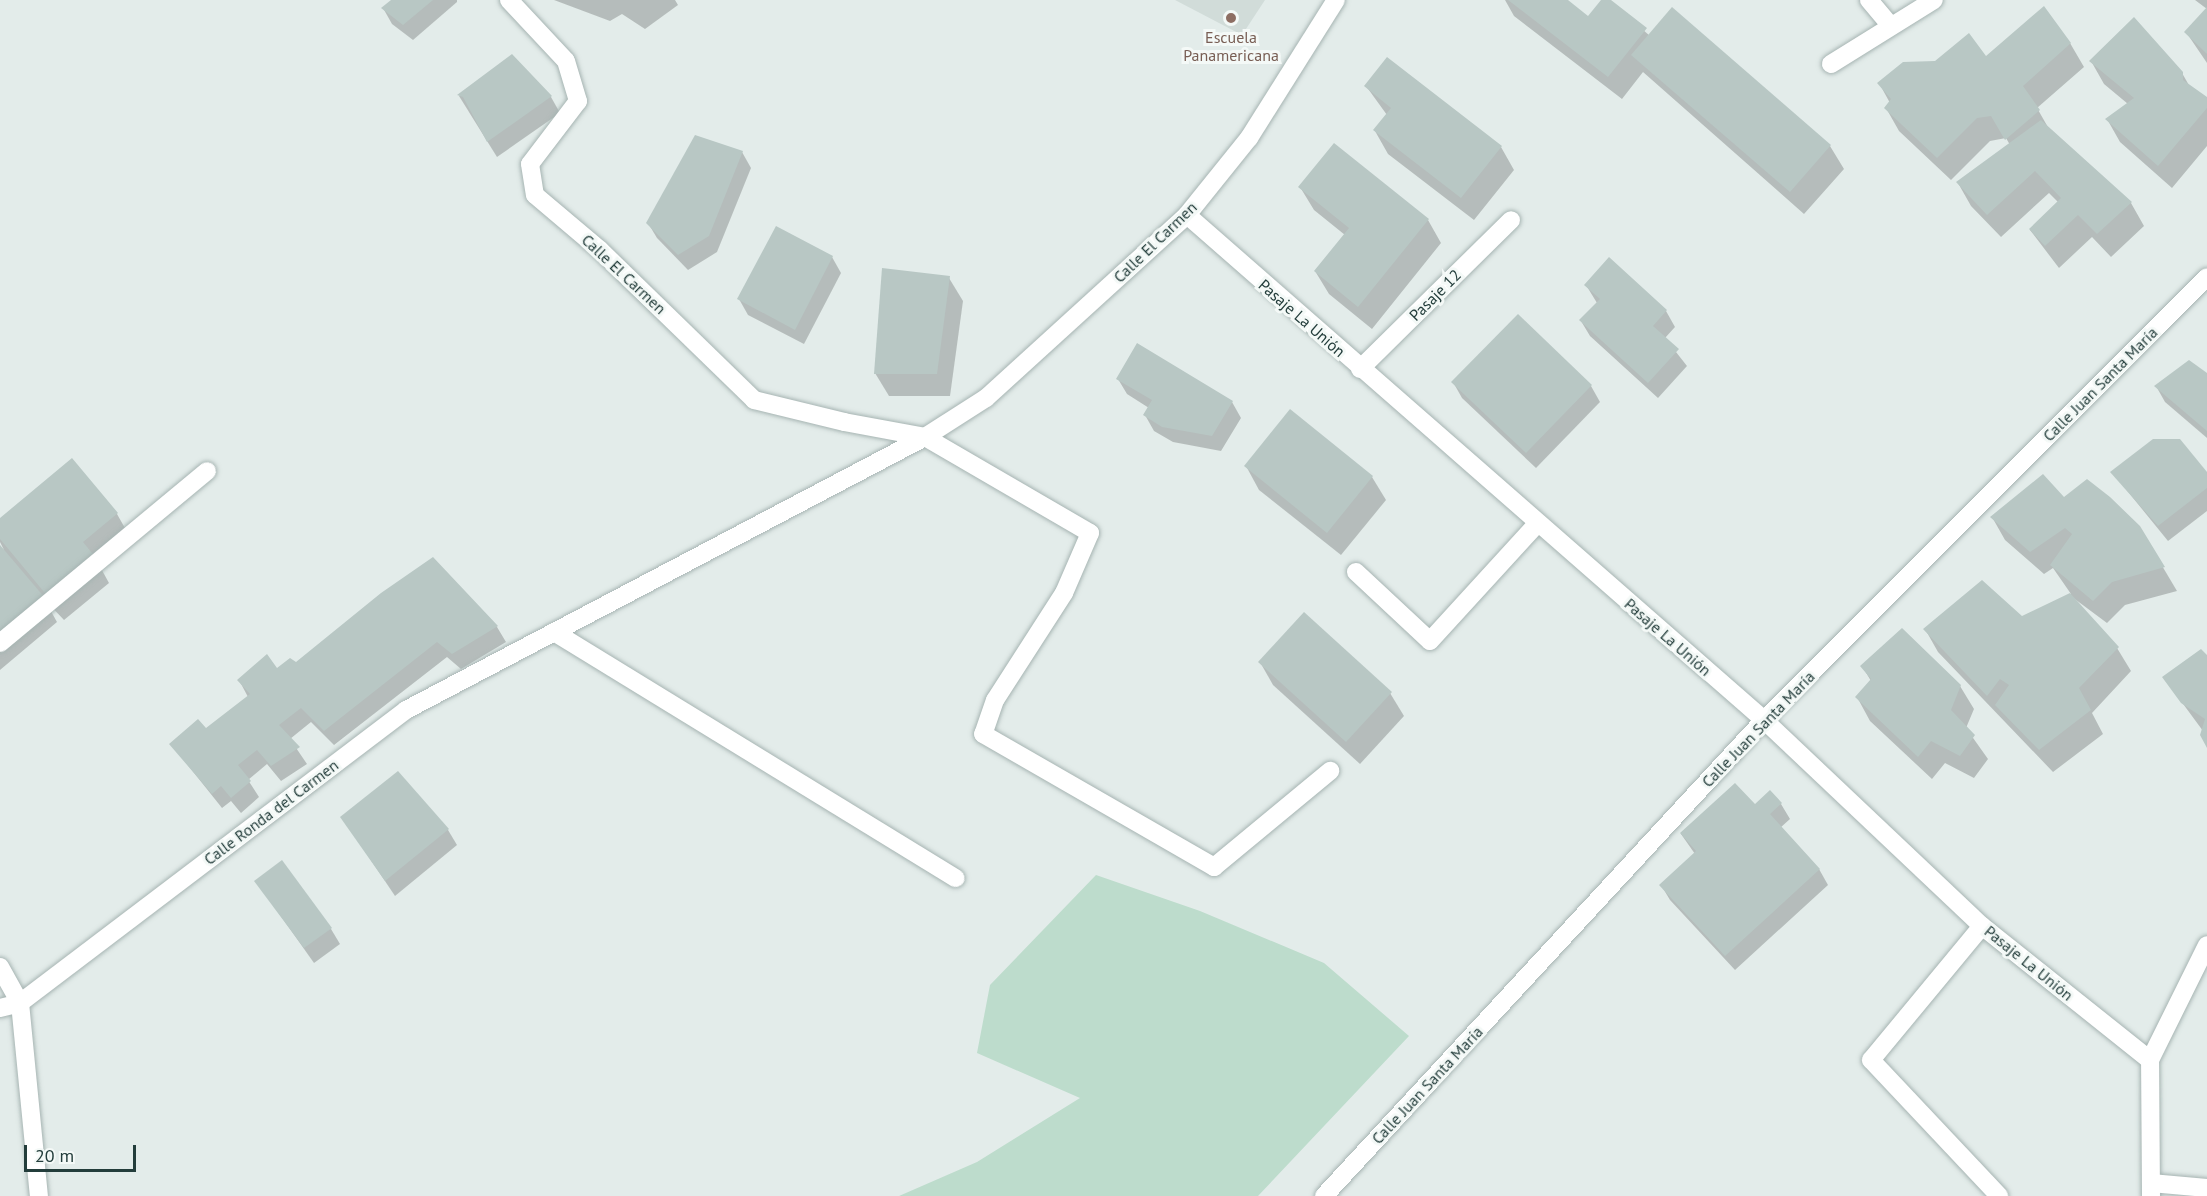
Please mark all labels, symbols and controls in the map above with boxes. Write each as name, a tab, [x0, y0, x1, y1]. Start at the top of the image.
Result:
marker: Escuela Panamericana	[1224, 11, 1238, 25]
place label: Escuela Panamericana	[1183, 27, 1279, 65]
street label: Calle El Carmen	[1109, 198, 1201, 286]
street label: Calle El Carmen	[578, 230, 670, 318]
street label: Pasaje 12	[1405, 265, 1465, 325]
street label: Pasaje La Unión	[1255, 275, 1349, 361]
street label: Calle Juan Santa María	[2039, 323, 2161, 445]
street label: Pasaje La Unión	[1621, 594, 1715, 680]
street label: Calle Juan Santa María	[1698, 667, 1818, 791]
street label: Calle Ronda del Carmen	[200, 755, 342, 869]
street label: Pasaje La Unión	[1981, 921, 2077, 1005]
street label: Calle Juan Santa María	[1368, 1022, 1486, 1148]
scale bar	[27, 1133, 140, 1171]
text: 20 m	[35, 1144, 74, 1167]

